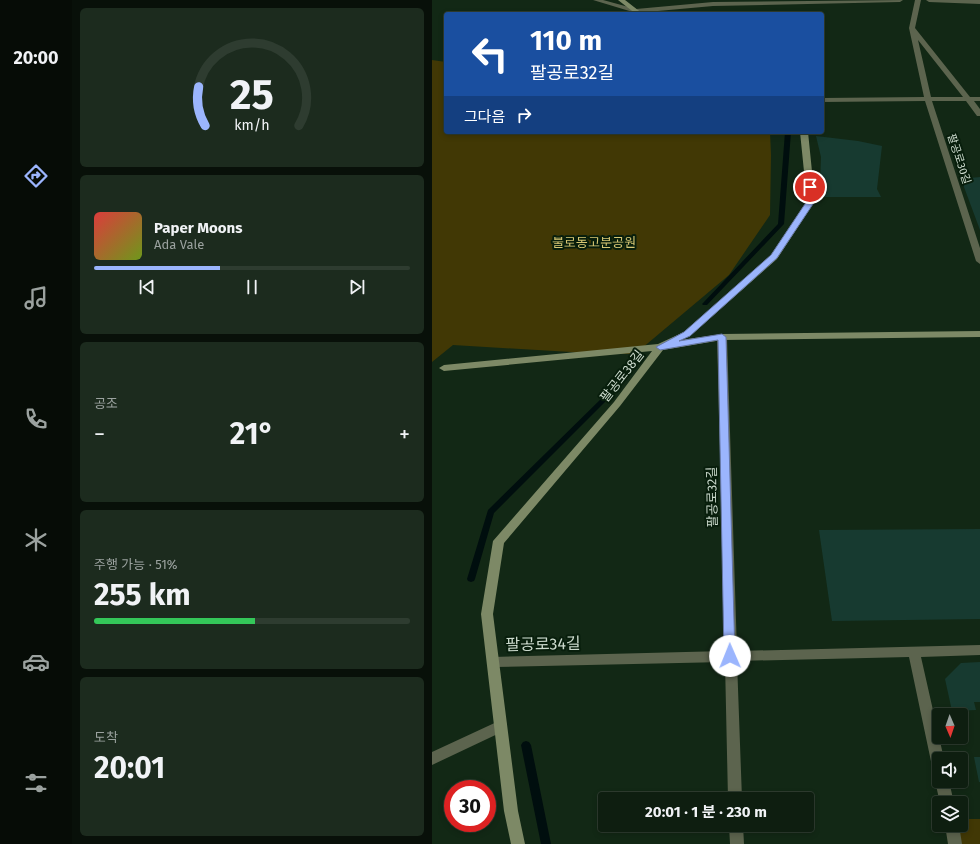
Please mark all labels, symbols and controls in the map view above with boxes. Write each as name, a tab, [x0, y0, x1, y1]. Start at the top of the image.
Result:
text: 110 m	[530, 24, 602, 57]
icon: left	[464, 28, 516, 80]
text: 20:00	[13, 47, 59, 69]
text: 팔공로32길	[530, 62, 614, 84]
text: 25	[230, 69, 274, 119]
icon: right	[513, 104, 535, 126]
text: 그다음	[464, 108, 505, 126]
text: km/h	[234, 116, 270, 133]
street label: 팔공로30길	[945, 132, 973, 186]
icon: directions	[22, 162, 50, 190]
pin	[793, 170, 827, 204]
icon: arrive	[799, 176, 821, 198]
text: Paper Moons	[154, 219, 242, 237]
park label: 불로동고분공원	[552, 235, 636, 250]
text: Ada Vale	[154, 237, 204, 252]
icon: previous	[136, 276, 158, 298]
icon: pause	[241, 276, 263, 298]
icon: next	[346, 276, 368, 298]
icon: music	[22, 284, 50, 312]
street label: 팔공로38길	[597, 347, 647, 405]
text: 공조	[94, 396, 118, 411]
icon: phone	[22, 405, 50, 433]
text: 21°	[230, 416, 274, 452]
text: −	[94, 421, 105, 448]
text: +	[399, 421, 410, 448]
street label: 팔공로32길	[704, 467, 720, 527]
icon: climate	[22, 526, 50, 554]
text: 주행 가능 · 51%	[94, 557, 178, 572]
text: 255 km	[94, 577, 191, 613]
street label: 팔공로34길	[505, 634, 581, 654]
position arrow	[709, 635, 751, 677]
icon: car	[22, 648, 50, 676]
north arrow	[932, 708, 968, 744]
map controls	[932, 708, 968, 832]
text: 도착	[94, 730, 118, 745]
text: 20:01	[94, 750, 165, 786]
button: sound	[932, 752, 968, 788]
icon: filters	[22, 769, 50, 797]
speed limit sign: 30	[444, 780, 496, 832]
button: layers	[932, 796, 968, 832]
text: 20:01 · 1 분 · 230 m	[645, 803, 767, 821]

